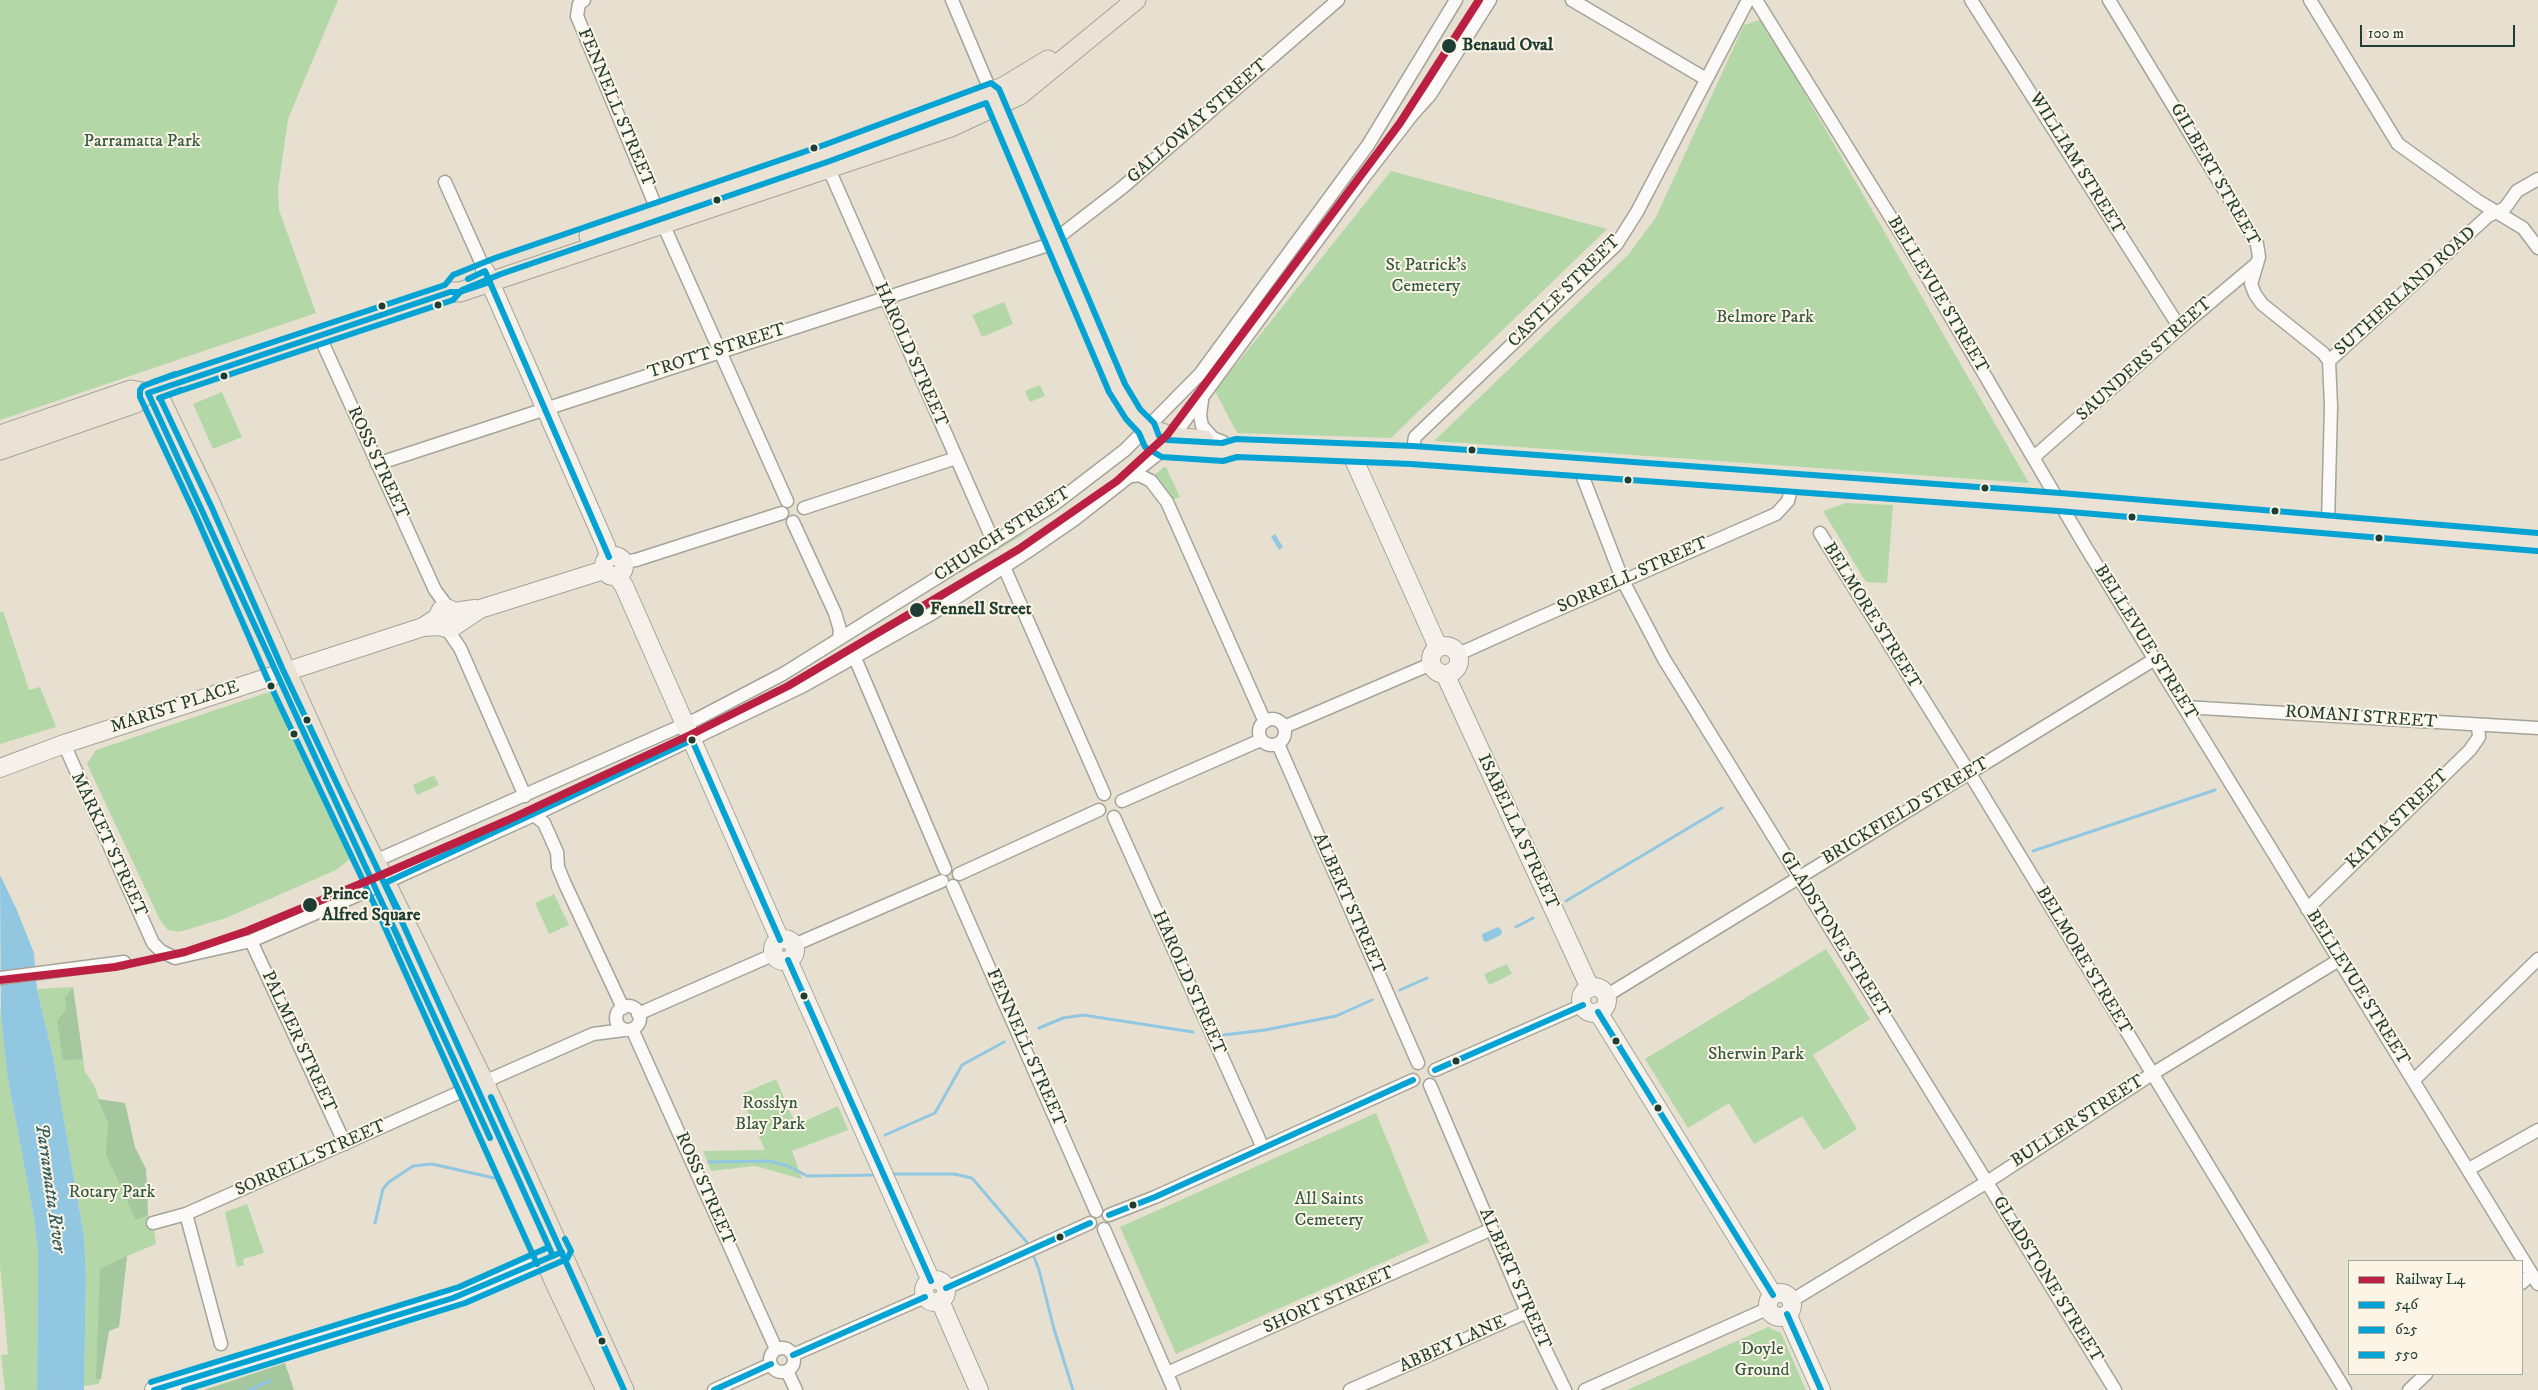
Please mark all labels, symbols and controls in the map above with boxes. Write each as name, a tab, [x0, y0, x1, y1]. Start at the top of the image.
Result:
scale bar	[2363, 15, 2518, 47]
text: 100 m	[2368, 24, 2404, 43]
street label: FENNELL STREET	[572, 26, 658, 190]
place label: Benaud Oval	[1462, 35, 1553, 57]
marker: Benaud Oval	[1440, 37, 1458, 55]
street label: GALLOWAY STREET	[1123, 55, 1273, 189]
street label: WILLIAM STREET	[2024, 89, 2128, 239]
street label: GILBERT STREET	[2164, 100, 2264, 250]
park label: Parramatta Park	[84, 131, 200, 153]
unlabelled marker	[809, 143, 819, 153]
unlabelled marker	[712, 195, 722, 205]
street label: BELLEVUE STREET	[1882, 213, 1992, 377]
street label: SUTHERLAND ROAD	[2331, 223, 2481, 361]
street label: CASTLE STREET	[1504, 231, 1626, 353]
park label: St Patrick's Cemetery	[1385, 255, 1467, 298]
street label: HAROLD STREET	[869, 280, 951, 430]
street label: SAUNDERS STREET	[2073, 294, 2217, 426]
unlabelled marker	[433, 300, 443, 310]
unlabelled marker	[377, 301, 387, 311]
park label: Belmore Park	[1716, 307, 1814, 329]
street label: TROTT STREET	[645, 319, 789, 385]
unlabelled marker	[219, 371, 229, 381]
street label: ROSS STREET	[342, 403, 412, 523]
unlabelled marker	[1467, 445, 1477, 455]
unlabelled marker	[1623, 475, 1633, 485]
street label: CHURCH STREET	[931, 483, 1075, 587]
unlabelled marker	[1980, 483, 1990, 493]
unlabelled marker	[2270, 506, 2280, 516]
unlabelled marker	[2127, 512, 2137, 522]
street label: SORRELL STREET	[1554, 533, 1712, 619]
unlabelled marker	[2374, 533, 2384, 543]
street label: BELMORE STREET	[1817, 539, 1925, 693]
street label: BELLEVUE STREET	[2088, 561, 2202, 725]
place label: Fennell Street	[930, 599, 1031, 621]
marker: Fennell Street	[908, 601, 926, 619]
street label: MARIST PLACE	[108, 677, 242, 739]
unlabelled marker	[266, 681, 276, 691]
street label: ROMANI STREET	[2284, 702, 2438, 734]
unlabelled marker	[302, 715, 312, 725]
unlabelled marker	[289, 729, 299, 739]
unlabelled marker	[687, 735, 697, 745]
street label: ISABELLA STREET	[1472, 751, 1562, 913]
street label: BRICKFIELD STREET	[1819, 754, 1993, 870]
street label: KATIA STREET	[2342, 766, 2454, 874]
street label: MARKET STREET	[65, 769, 151, 921]
street label: ALBERT STREET	[1307, 830, 1389, 978]
street label: GLADSTONE STREET	[1774, 848, 1894, 1022]
street label: BELMORE STREET	[2030, 883, 2136, 1039]
place label: Prince Alfred Square	[322, 884, 420, 926]
marker: Prince Alfred Square	[301, 896, 319, 914]
street label: BELLEVUE STREET	[2300, 906, 2414, 1070]
street label: HAROLD STREET	[1147, 908, 1229, 1058]
street label: FENNELL STREET	[981, 966, 1069, 1130]
street label: PALMER STREET	[256, 968, 340, 1116]
unlabelled marker	[799, 991, 809, 1001]
unlabelled marker	[1611, 1036, 1621, 1046]
park label: Sherwin Park	[1708, 1044, 1804, 1066]
unlabelled marker	[1451, 1056, 1461, 1066]
street label: BULLER STREET	[2008, 1071, 2148, 1173]
park label: Rosslyn Blay Park	[735, 1093, 805, 1136]
unlabelled marker	[1653, 1103, 1663, 1113]
street label: SORRELL STREET	[232, 1116, 390, 1202]
water label: Parramatta River	[29, 1122, 69, 1254]
street label: ROSS STREET	[669, 1129, 739, 1249]
park label: Rotary Park	[69, 1182, 155, 1204]
park label: All Saints Cemetery	[1295, 1189, 1363, 1232]
street label: GLADSTONE STREET	[1987, 1193, 2107, 1367]
unlabelled marker	[1128, 1200, 1138, 1210]
street label: ALBERT STREET	[1473, 1205, 1555, 1353]
unlabelled marker	[1055, 1232, 1065, 1242]
legend	[2348, 1260, 2523, 1375]
street label: SHORT STREET	[1260, 1263, 1398, 1339]
text: Railway L4	[2395, 1270, 2465, 1289]
text: 546	[2395, 1295, 2418, 1314]
street label: ABBEY LANE	[1396, 1312, 1510, 1378]
text: 625	[2395, 1320, 2418, 1339]
unlabelled marker	[597, 1336, 607, 1346]
park label: Doyle Ground	[1734, 1339, 1790, 1382]
text: 550	[2395, 1345, 2418, 1364]

